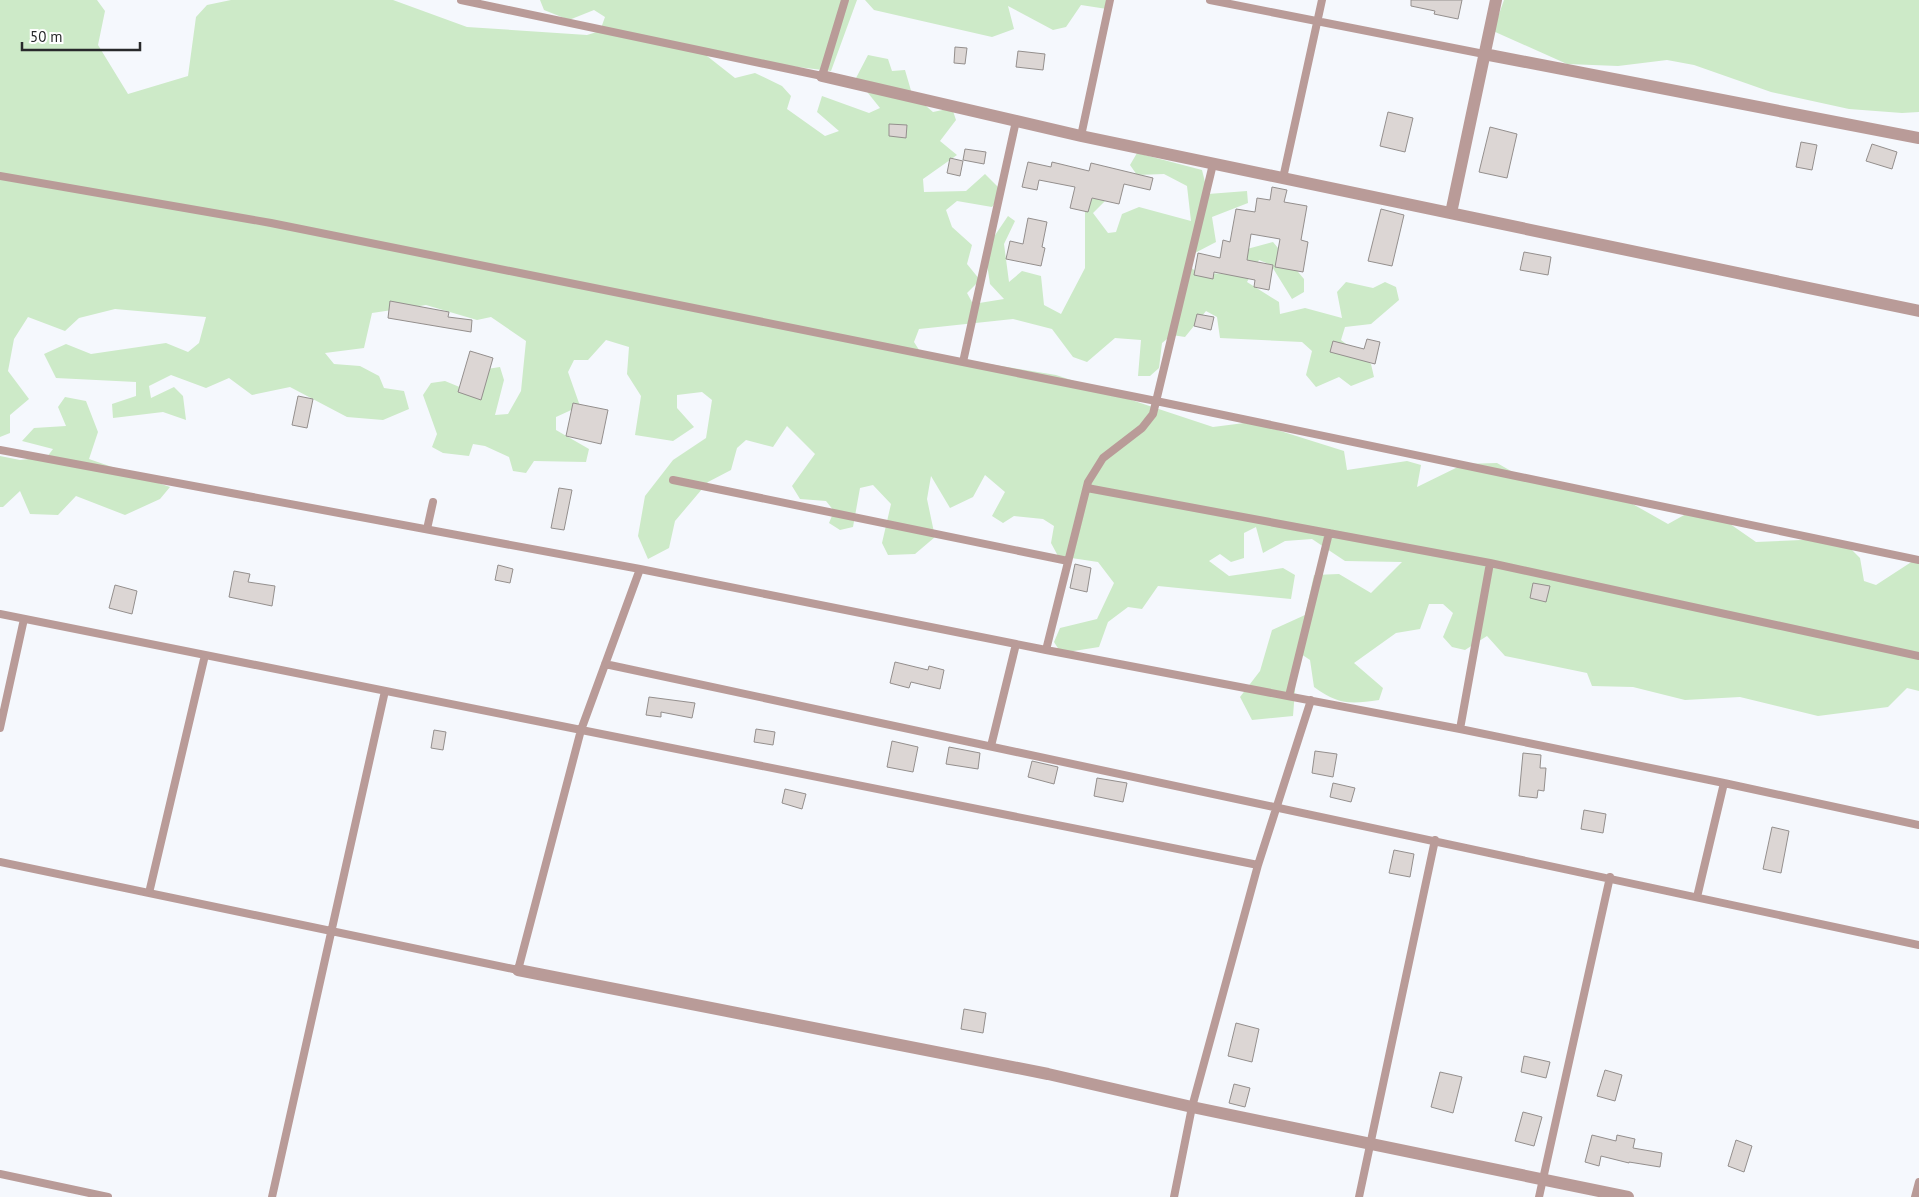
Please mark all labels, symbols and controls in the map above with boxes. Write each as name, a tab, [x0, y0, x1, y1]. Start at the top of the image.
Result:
scale bar	[22, 20, 140, 52]
text: 50 m	[30, 27, 63, 46]

